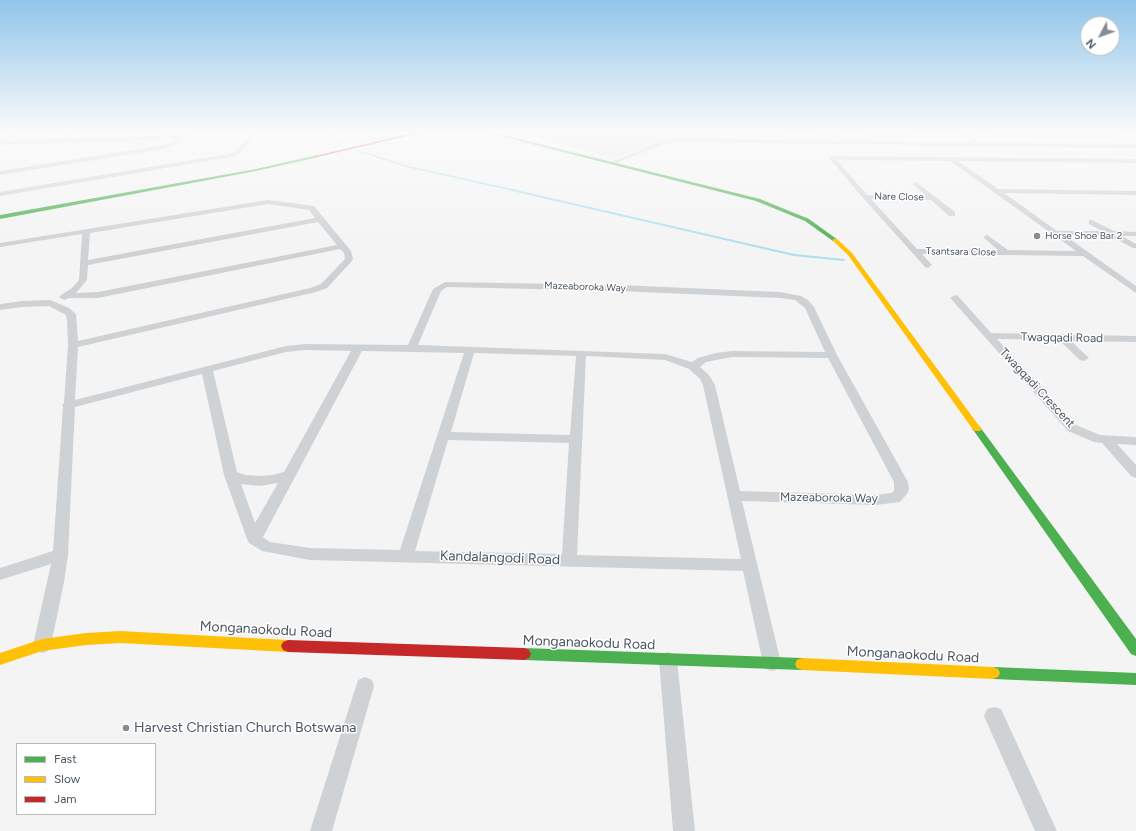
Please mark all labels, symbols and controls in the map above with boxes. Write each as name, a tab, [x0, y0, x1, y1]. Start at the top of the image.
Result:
north arrow	[1080, 16, 1120, 56]
text: N	[1084, 36, 1099, 51]
street label: Nare Close	[874, 191, 924, 203]
place label: Horse Shoe Bar 2	[1045, 230, 1122, 242]
marker: Horse Shoe Bar 2	[1032, 231, 1042, 241]
street label: Tsantsara Close	[926, 245, 996, 259]
street label: Mazeaboroka Way	[544, 280, 626, 294]
street label: Twagqadi Road	[1021, 330, 1103, 346]
street label: Twagqadi Crescent	[996, 345, 1078, 431]
street label: Mazeaboroka Way	[780, 490, 878, 506]
street label: Kandalangodi Road	[440, 548, 560, 568]
street label: Monganaokodu Road	[199, 618, 333, 642]
street label: Monganaokodu Road	[522, 632, 656, 654]
street label: Monganaokodu Road	[846, 643, 980, 667]
place label: Harvest Christian Church Botswana	[134, 720, 356, 736]
marker: Harvest Christian Church Botswana	[121, 723, 131, 733]
legend	[16, 743, 156, 815]
text: Fast	[54, 752, 77, 766]
text: Slow	[54, 772, 80, 786]
text: Jam	[54, 792, 77, 806]

